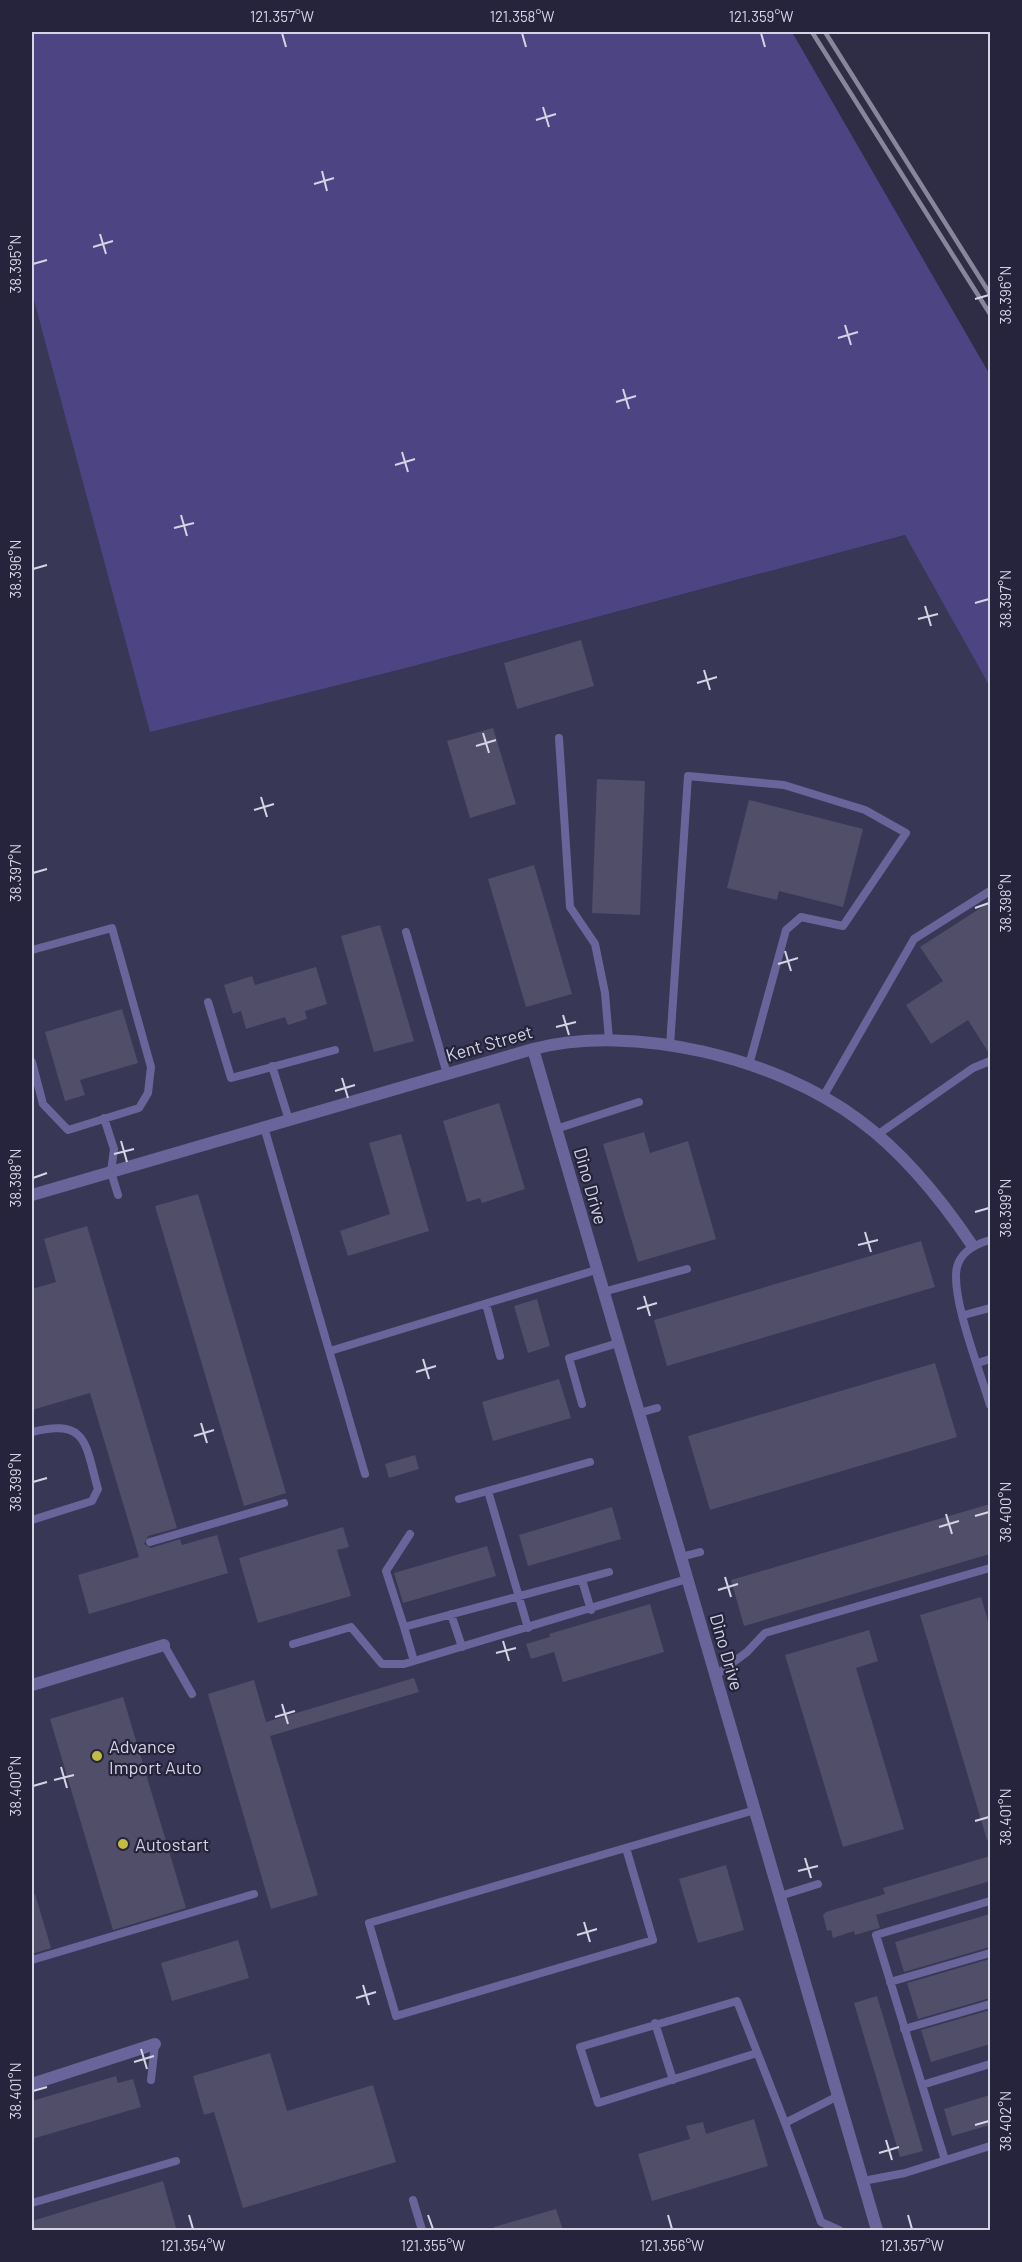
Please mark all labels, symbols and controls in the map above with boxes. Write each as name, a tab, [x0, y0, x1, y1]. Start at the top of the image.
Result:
text: 121.357°W	[250, 7, 314, 25]
text: 121.358°W	[490, 7, 554, 25]
text: 121.359°W	[729, 7, 793, 25]
text: 38.395°N	[6, 235, 24, 293]
text: 38.396°N	[996, 266, 1014, 324]
text: 38.396°N	[6, 540, 24, 598]
text: 38.397°N	[996, 570, 1014, 628]
text: 38.397°N	[6, 844, 24, 902]
text: 38.398°N	[996, 874, 1014, 932]
street label: Kent Street	[443, 1020, 535, 1066]
street label: Dino Drive	[570, 1145, 612, 1227]
text: 38.398°N	[6, 1149, 24, 1207]
text: 38.399°N	[996, 1179, 1014, 1237]
text: 38.399°N	[6, 1453, 24, 1511]
text: 38.400°N	[996, 1482, 1014, 1542]
street label: Dino Drive	[706, 1611, 748, 1693]
place label: Advance Import Auto	[109, 1735, 202, 1778]
marker: Advance Import Auto	[90, 1749, 104, 1763]
text: 38.400°N	[6, 1756, 24, 1816]
text: 38.401°N	[996, 1788, 1014, 1846]
place label: Autostart	[135, 1833, 209, 1855]
marker: Autostart	[116, 1837, 130, 1851]
text: 38.401°N	[6, 2062, 24, 2120]
text: 38.402°N	[996, 2091, 1014, 2151]
text: 121.354°W	[160, 2236, 226, 2254]
text: 121.355°W	[401, 2236, 465, 2254]
text: 121.356°W	[640, 2236, 704, 2254]
text: 121.357°W	[880, 2236, 944, 2254]

